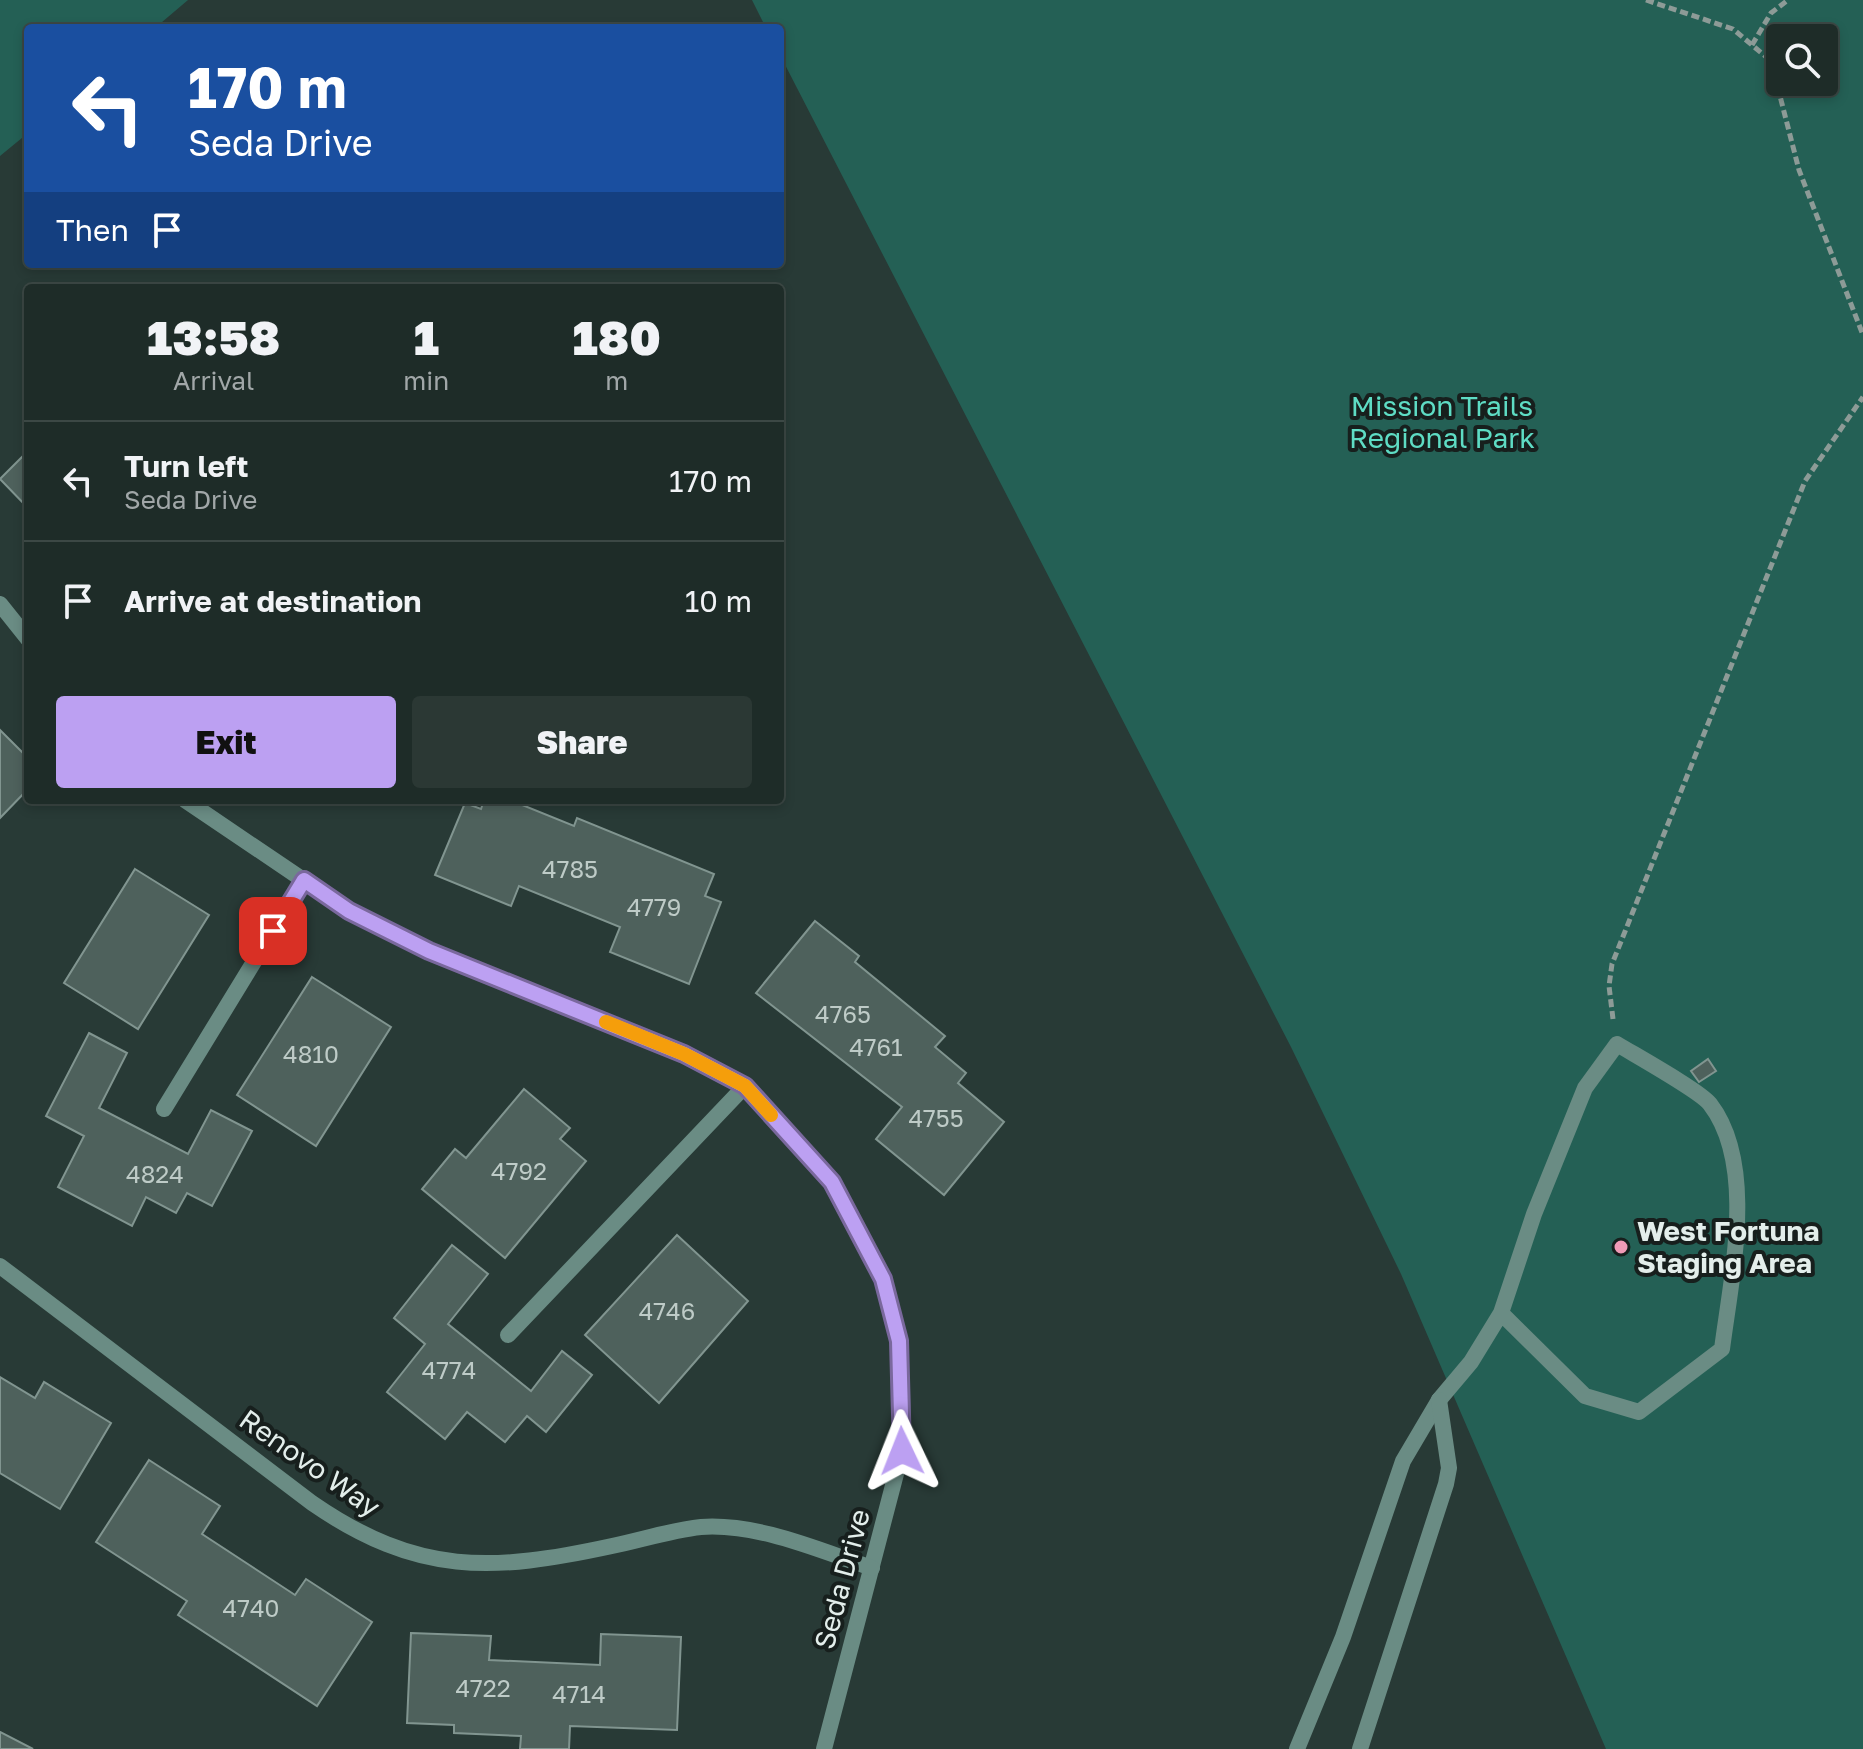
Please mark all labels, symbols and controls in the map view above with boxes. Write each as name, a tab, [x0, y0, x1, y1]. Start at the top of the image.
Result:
map controls	[1766, 24, 1838, 96]
button: search	[1766, 24, 1838, 96]
text: 170 m	[188, 53, 347, 120]
icon: left	[56, 56, 160, 160]
text: Seda Drive	[188, 121, 373, 164]
icon: arrive	[145, 208, 189, 252]
text: Then	[56, 212, 129, 248]
text: 13:58	[147, 308, 280, 366]
text: 1	[414, 308, 439, 366]
text: 180	[572, 308, 661, 366]
text: Arrival	[173, 365, 254, 396]
text: min	[403, 365, 449, 396]
text: m	[605, 365, 628, 396]
park label: Mission Trails Regional Park	[1349, 389, 1535, 454]
text: Turn left	[124, 448, 249, 484]
icon: left	[56, 459, 100, 503]
text: 170 m	[669, 463, 752, 499]
text: Seda Drive	[124, 484, 257, 515]
icon: arrive	[56, 579, 100, 623]
text: Arrive at destination	[124, 583, 421, 619]
text: 10 m	[685, 583, 752, 619]
button: Exit	[56, 696, 396, 788]
button: Share	[412, 696, 752, 788]
house number: 4785	[542, 854, 598, 883]
house number: 4779	[627, 892, 681, 921]
pin	[239, 897, 307, 965]
icon: arrive	[251, 909, 295, 953]
house number: 4765	[815, 999, 871, 1028]
house number: 4761	[849, 1032, 903, 1061]
house number: 4810	[283, 1039, 339, 1068]
house number: 4755	[908, 1103, 964, 1132]
house number: 4792	[491, 1156, 547, 1185]
house number: 4824	[126, 1159, 184, 1188]
place label: West Fortuna Staging Area	[1637, 1214, 1820, 1279]
marker: West Fortuna Staging Area	[1612, 1238, 1630, 1256]
house number: 4746	[639, 1296, 695, 1325]
house number: 4774	[422, 1355, 476, 1384]
street label: Renovo Way	[234, 1402, 387, 1523]
position arrow	[860, 1409, 944, 1493]
street label: Seda Drive	[807, 1505, 876, 1652]
house number: 4740	[223, 1593, 279, 1622]
house number: 4722	[455, 1673, 511, 1702]
house number: 4714	[552, 1679, 606, 1708]

